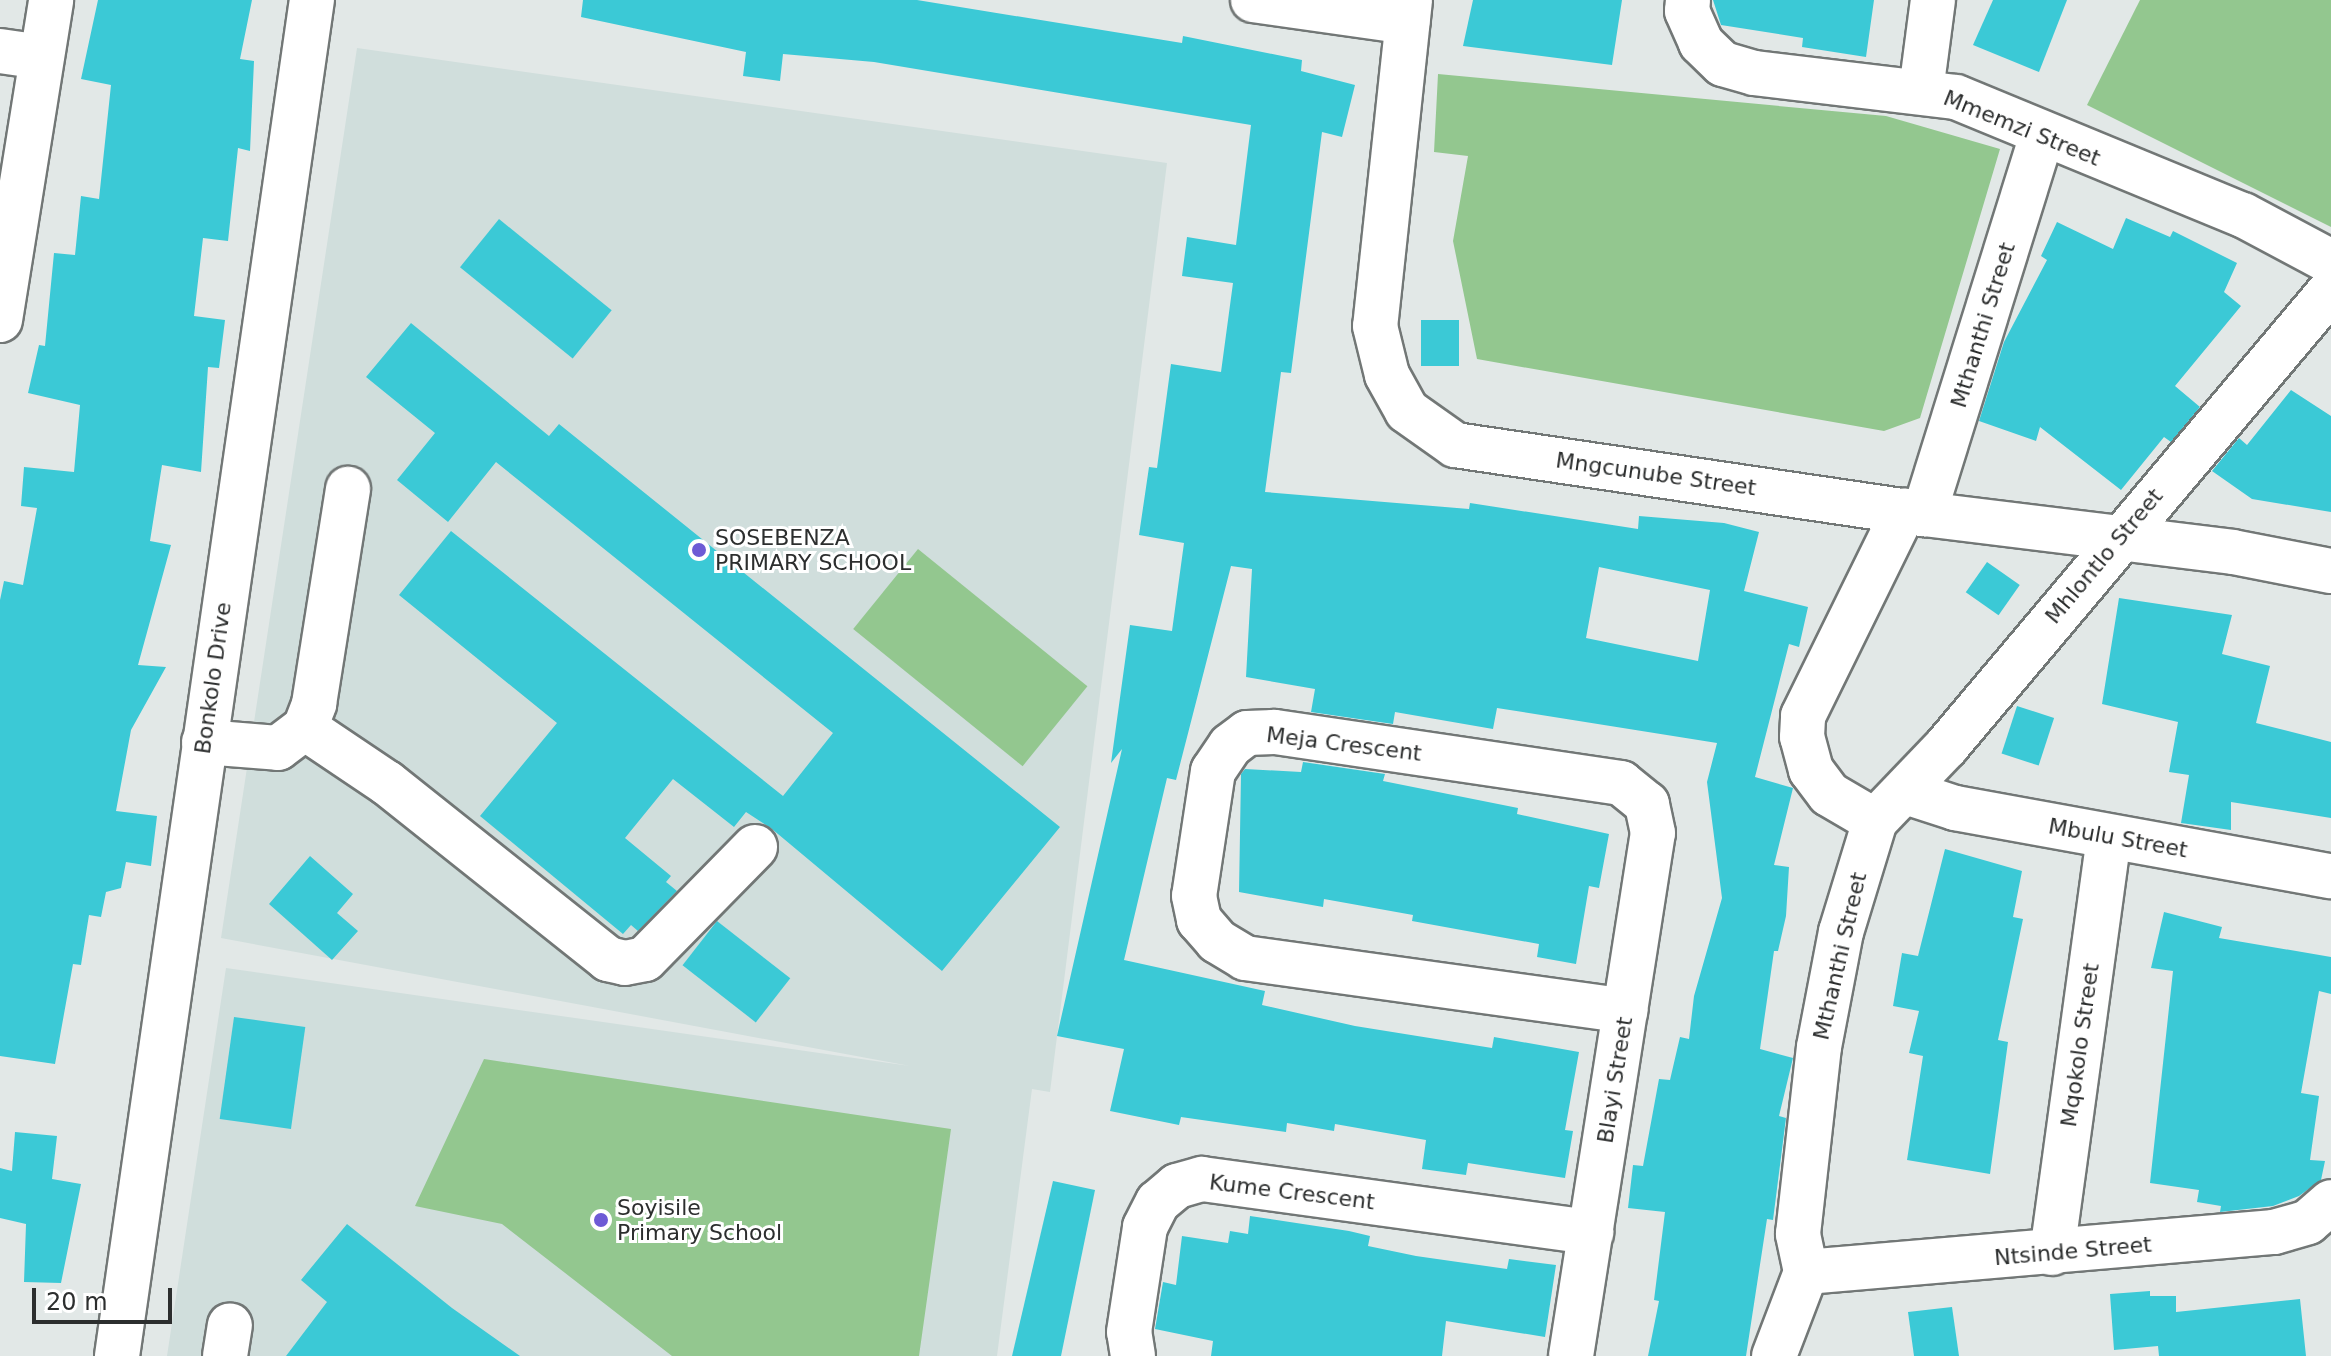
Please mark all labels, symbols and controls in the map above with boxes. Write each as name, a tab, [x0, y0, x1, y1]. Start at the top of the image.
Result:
street label: Mmemzi Street	[1940, 85, 2104, 171]
street label: Mthanthi Street	[1945, 239, 2021, 411]
street label: Mngcunube Street	[1554, 447, 1758, 501]
street label: Mhlontlo Street	[2040, 483, 2168, 629]
place label: SOSEBENZA PRIMARY SCHOOL	[715, 524, 911, 576]
marker: SOSEBENZA PRIMARY SCHOOL	[690, 541, 708, 559]
street label: Bonkolo Drive	[189, 600, 237, 756]
street label: Meja Crescent	[1265, 721, 1423, 767]
street label: Mbulu Street	[2046, 813, 2190, 863]
street label: Mthanthi Street	[1808, 869, 1872, 1043]
street label: Mqokolo Street	[2055, 961, 2105, 1129]
street label: Blayi Street	[1592, 1015, 1638, 1145]
street label: Kume Crescent	[1208, 1169, 1376, 1215]
place label: Soyisile Primary School	[617, 1194, 782, 1246]
marker: Soyisile Primary School	[592, 1211, 610, 1229]
street label: Ntsinde Street	[1993, 1231, 2153, 1271]
scale bar	[36, 1272, 176, 1322]
text: 20 m	[46, 1288, 108, 1316]

